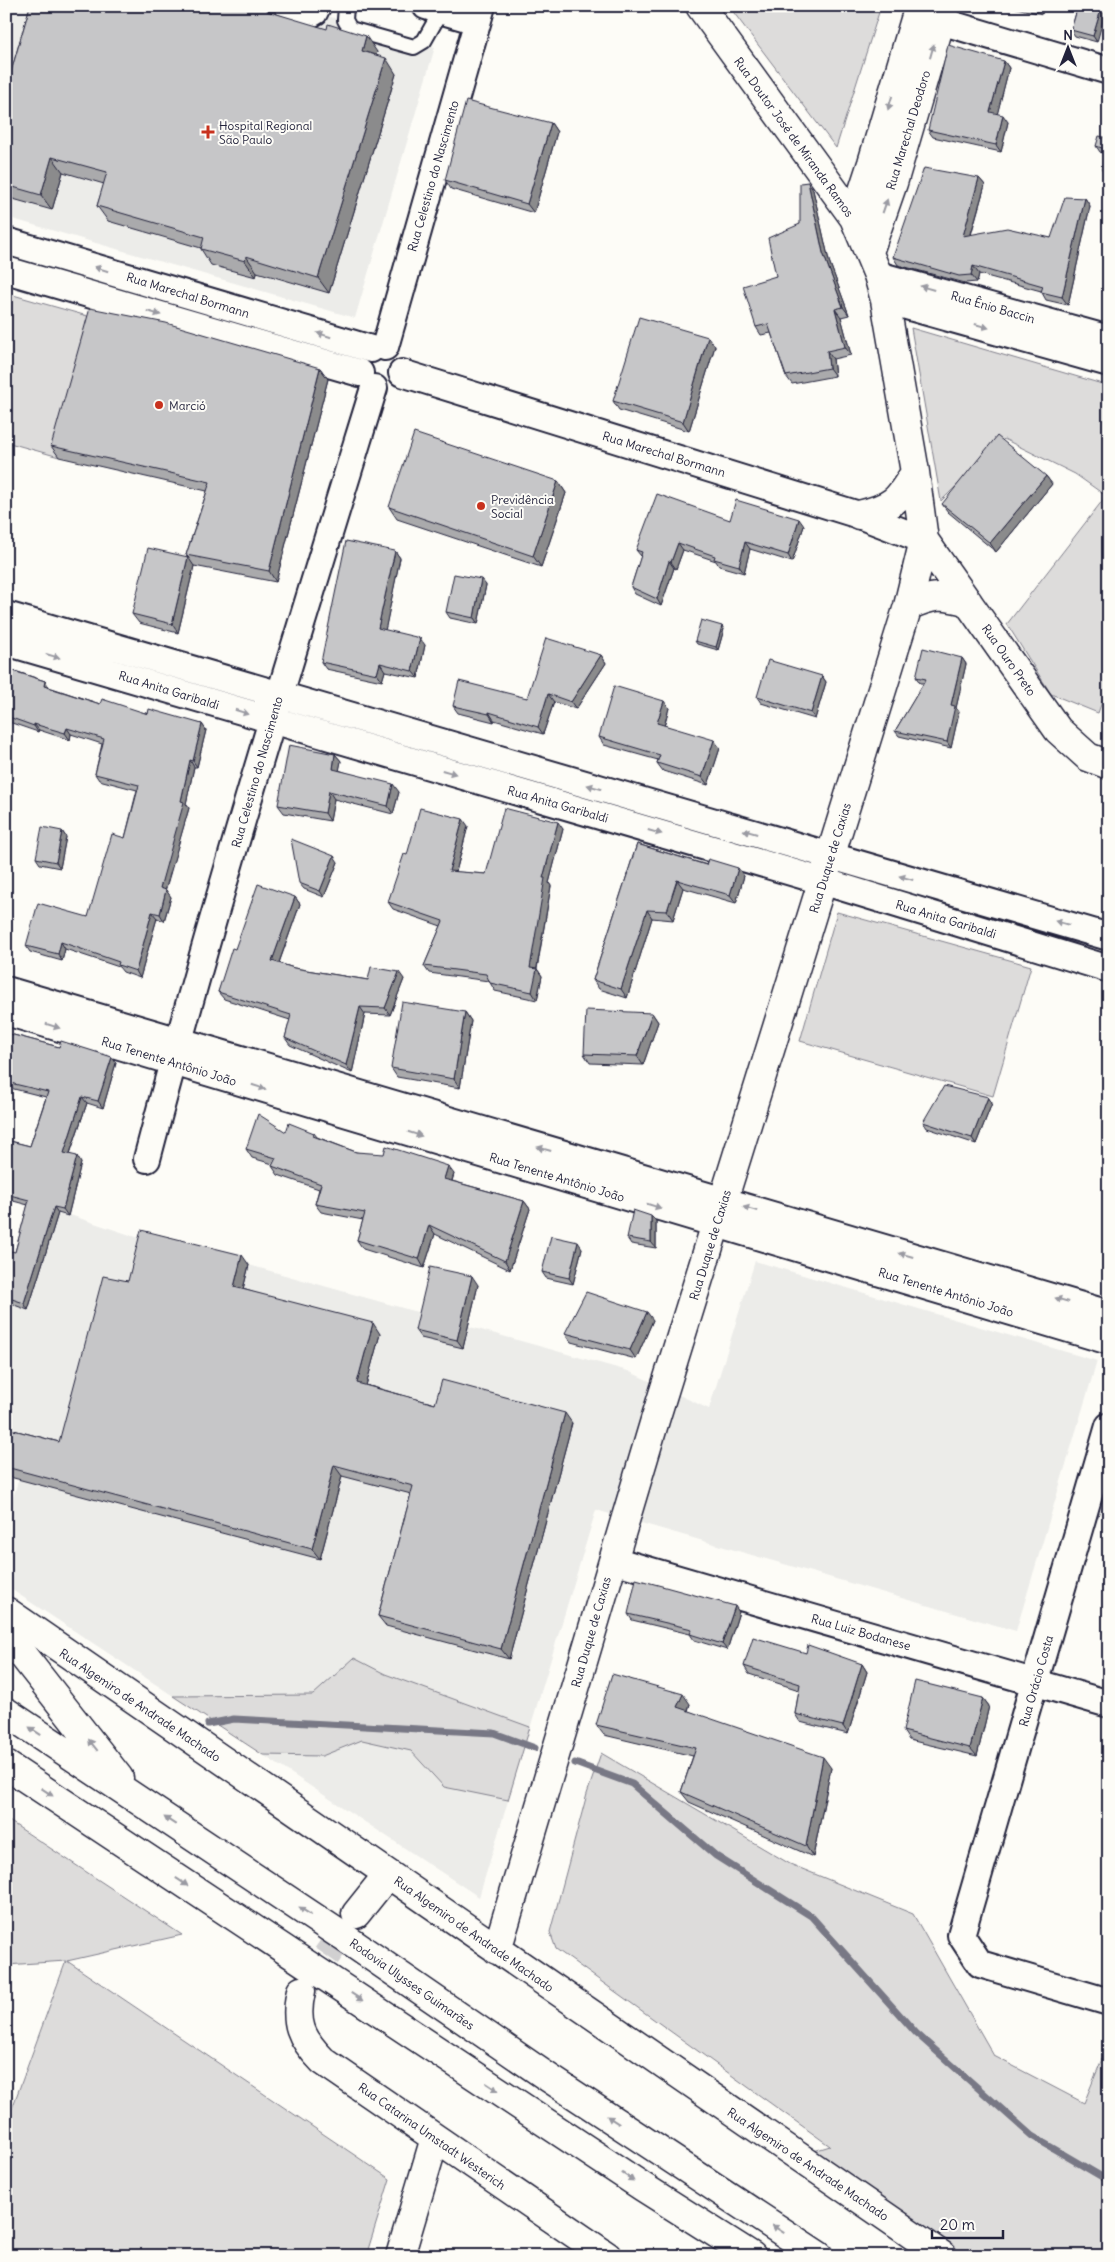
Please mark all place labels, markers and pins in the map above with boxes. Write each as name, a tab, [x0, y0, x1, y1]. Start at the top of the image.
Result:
place label: Hospital Regional São Paulo	[219, 118, 312, 147]
marker: Hospital Regional São Paulo	[201, 125, 215, 139]
place label: Marció	[169, 398, 206, 413]
marker: Marció	[153, 399, 165, 411]
place label: Previdência Social	[491, 492, 554, 521]
marker: Previdência Social	[475, 500, 487, 512]

